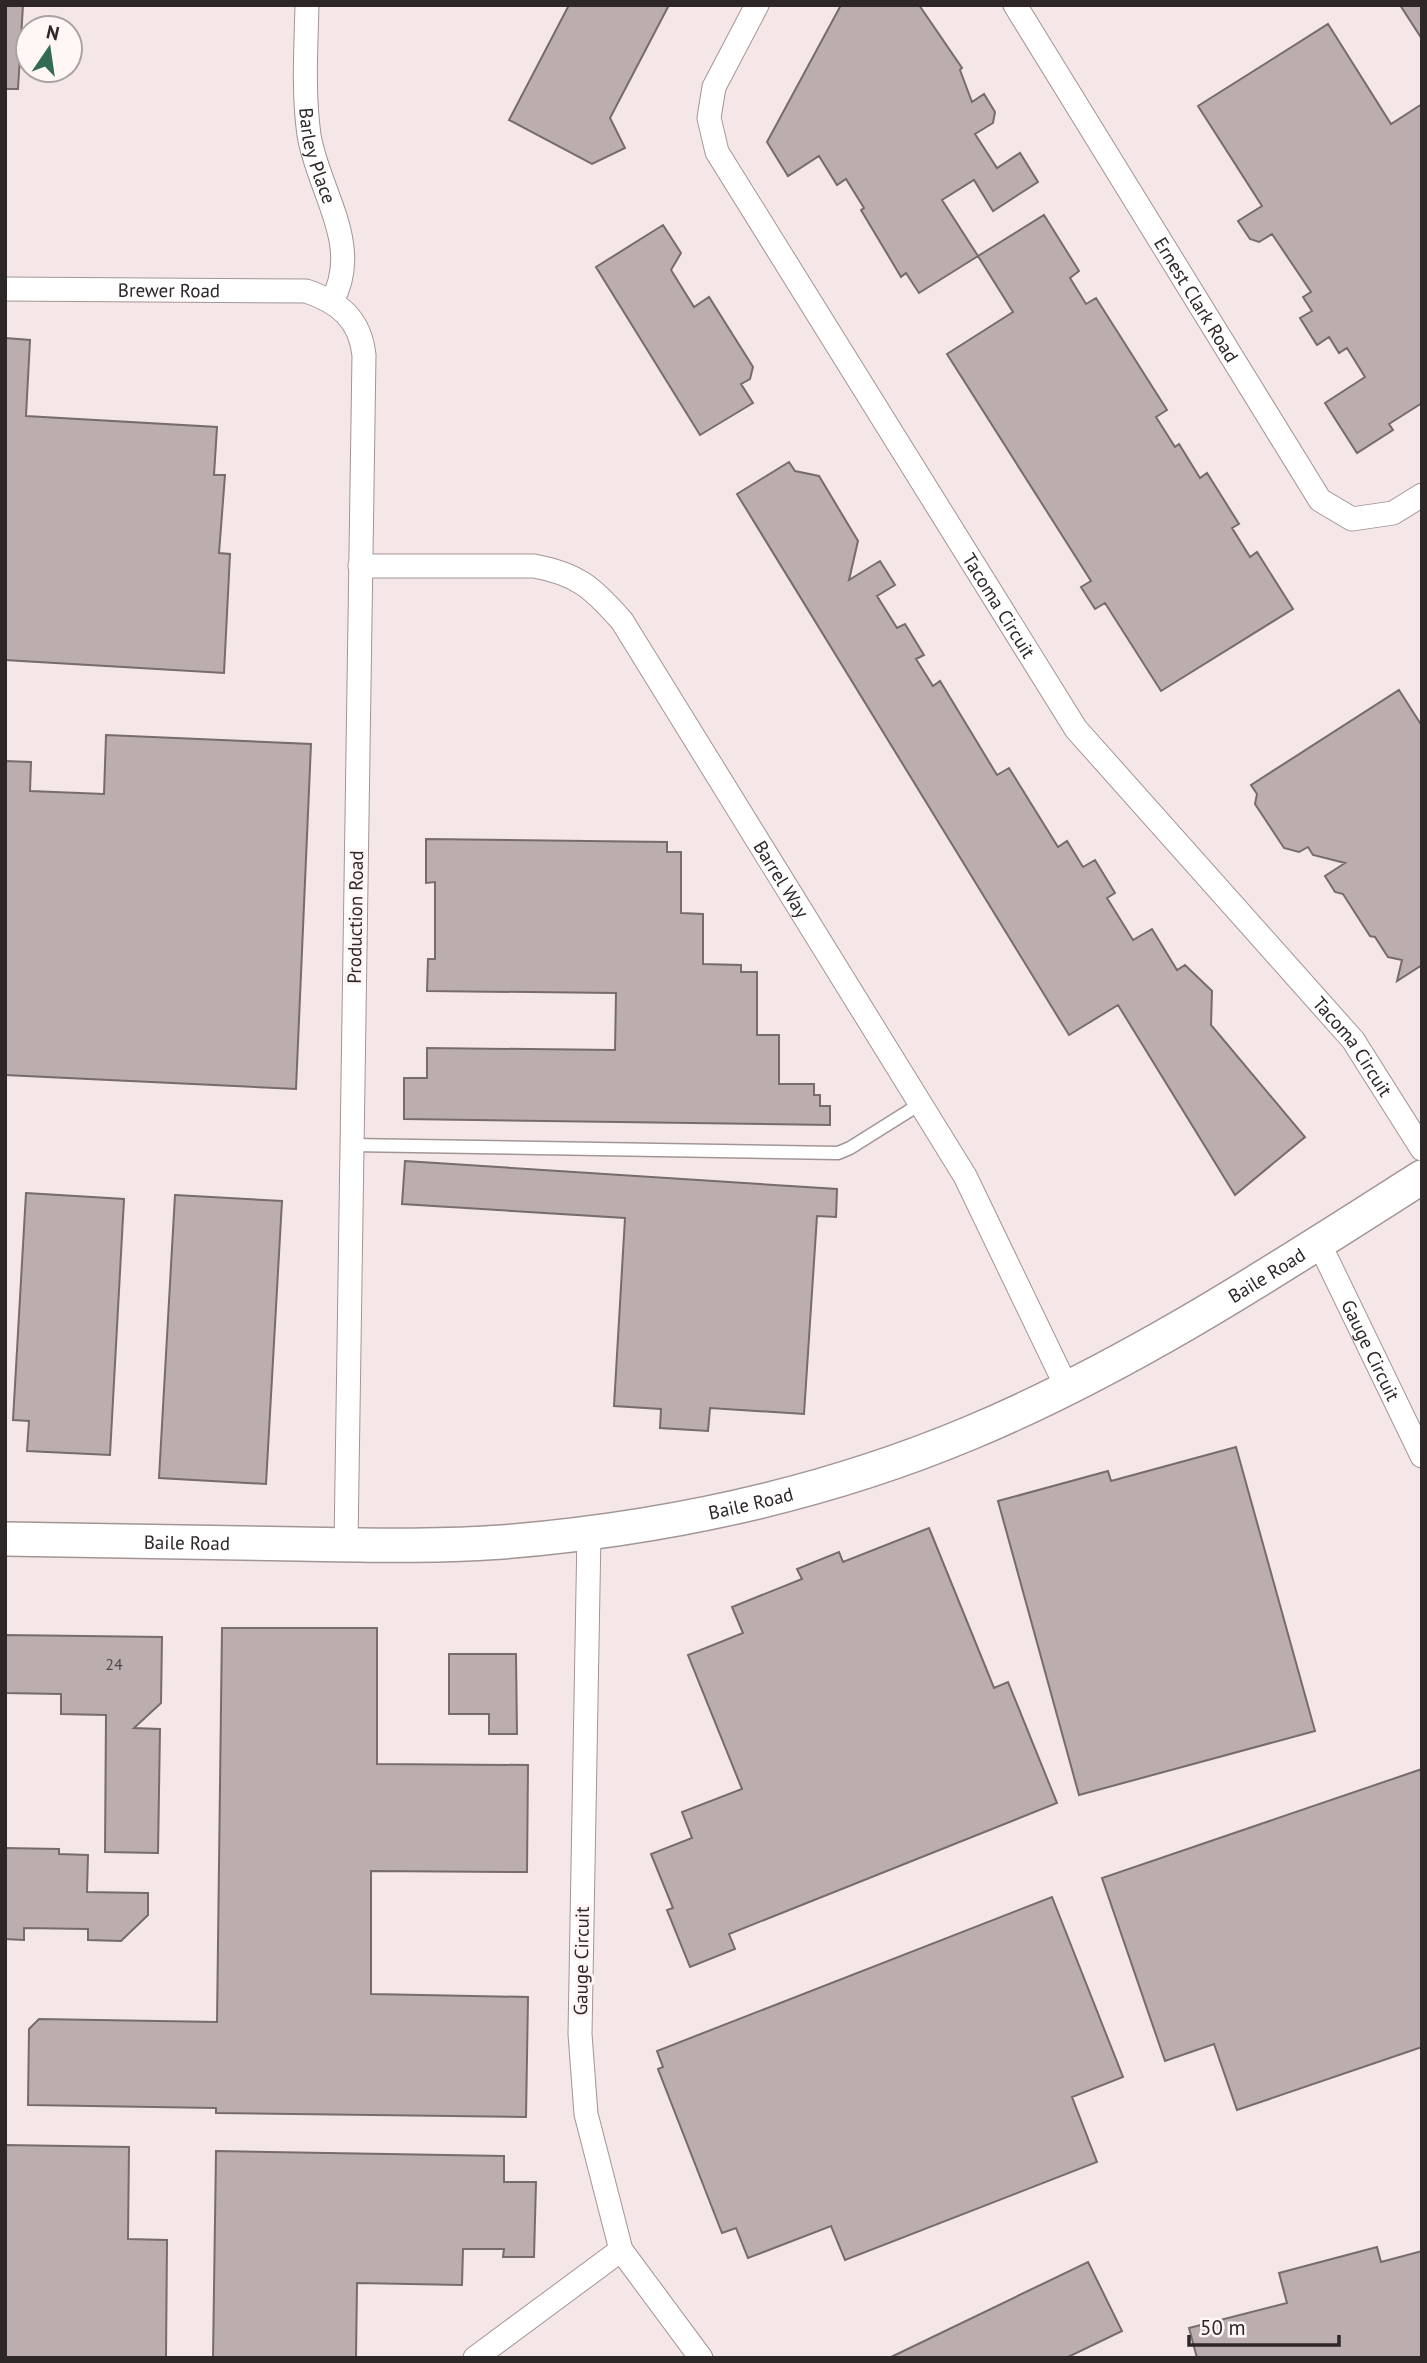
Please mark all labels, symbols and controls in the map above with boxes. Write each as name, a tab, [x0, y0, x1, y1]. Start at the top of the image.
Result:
north arrow	[14, 14, 84, 84]
text: N	[44, 19, 62, 46]
street label: Barley Place	[294, 107, 342, 207]
street label: Ernest Clark Road	[1149, 233, 1244, 367]
street label: Brewer Road	[118, 278, 220, 302]
street label: Tacoma Circuit	[958, 549, 1041, 663]
street label: Barrel Way	[749, 836, 815, 922]
street label: Production Road	[342, 850, 368, 984]
street label: Tacoma Circuit	[1308, 991, 1398, 1101]
street label: Baile Road	[1224, 1242, 1310, 1308]
street label: Gauge Circuit	[1336, 1296, 1406, 1405]
street label: Baile Road	[706, 1481, 796, 1525]
street label: Baile Road	[144, 1530, 230, 1555]
house number: 24	[105, 1654, 123, 1674]
street label: Gauge Circuit	[568, 1906, 594, 2016]
scale bar	[1189, 2304, 1340, 2348]
text: 50 m	[1200, 2314, 1246, 2341]

